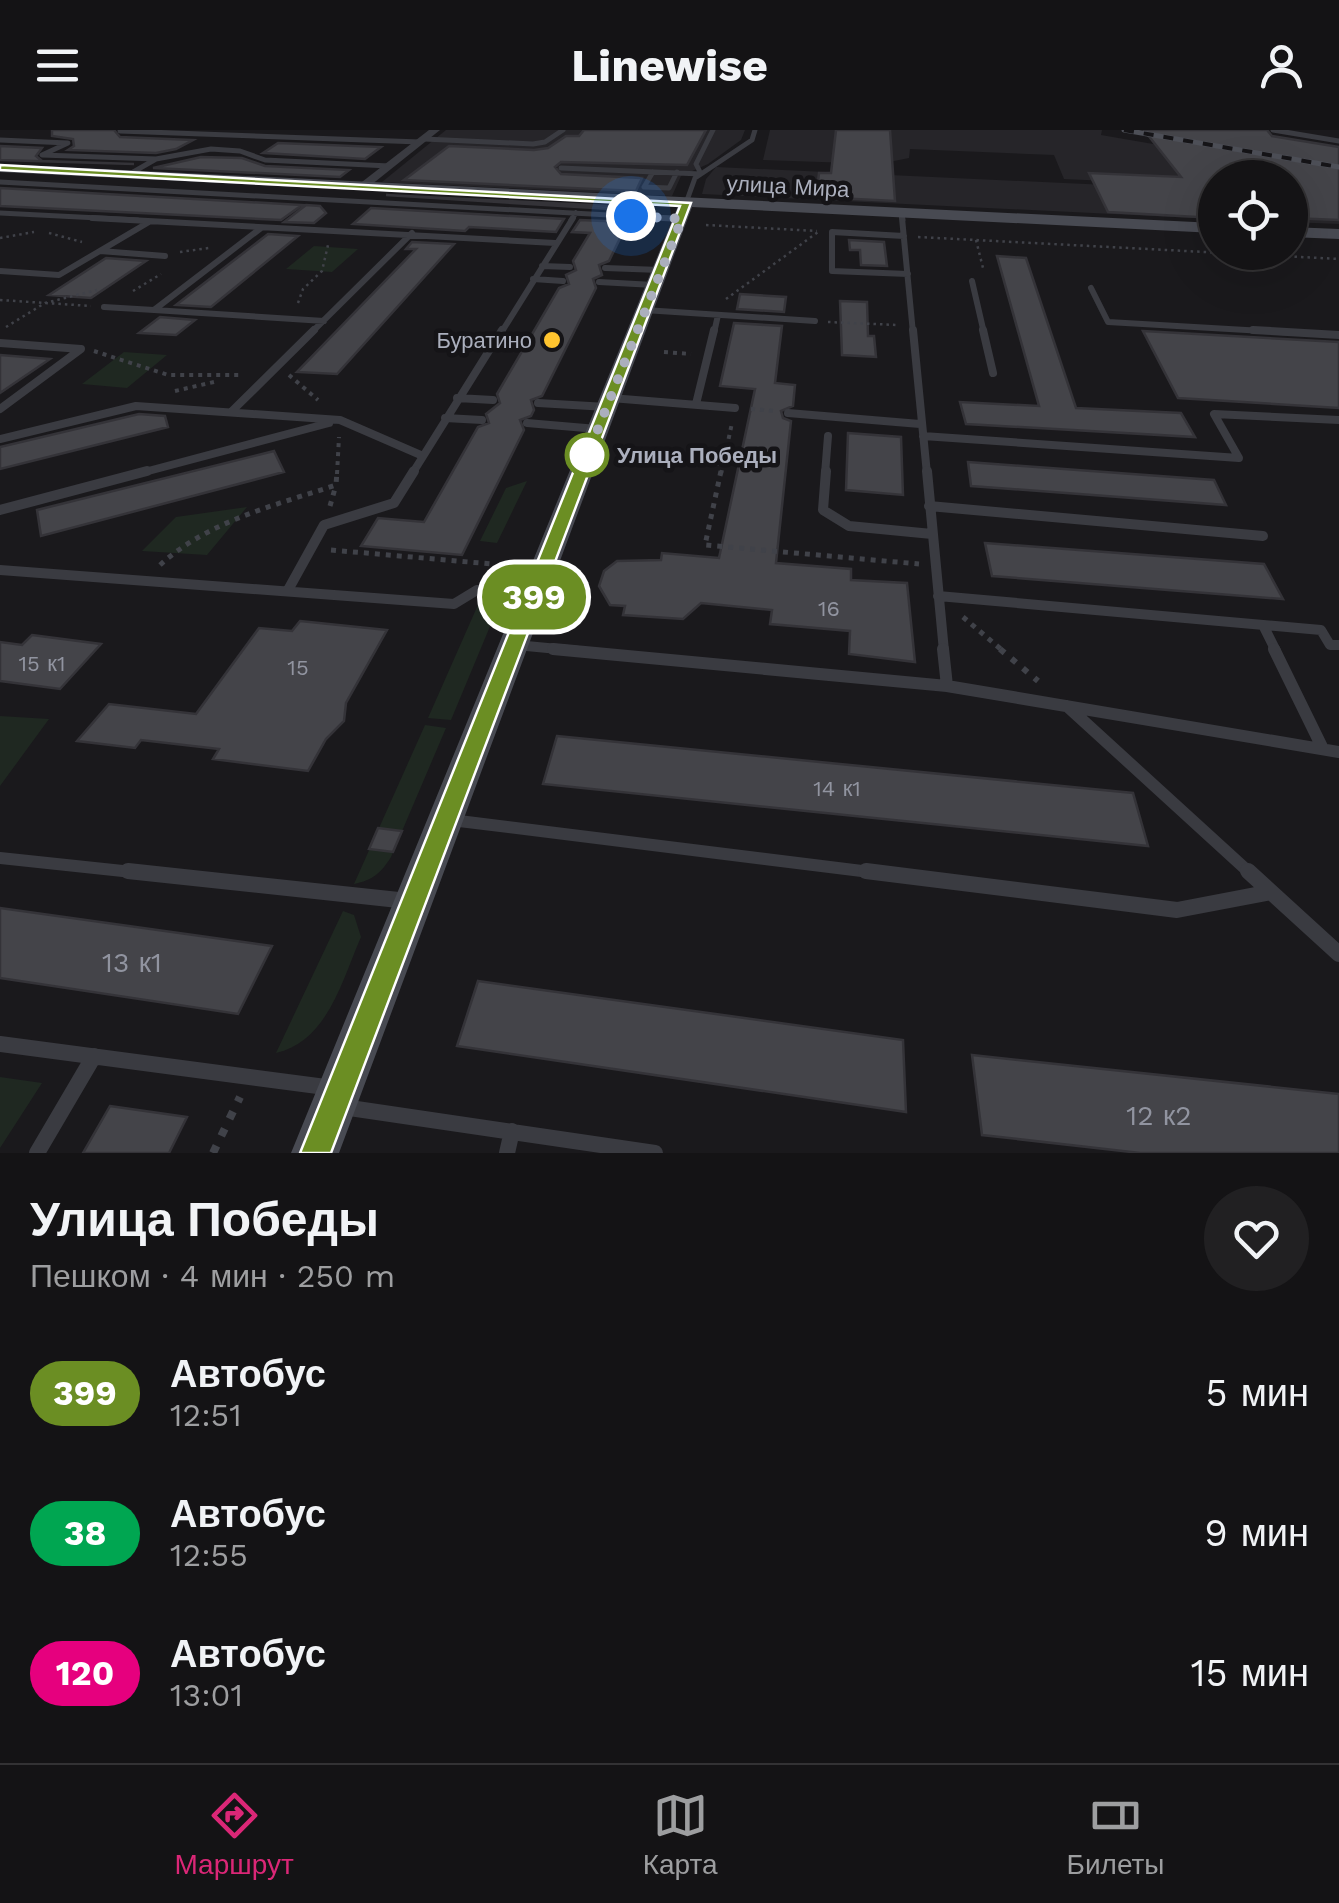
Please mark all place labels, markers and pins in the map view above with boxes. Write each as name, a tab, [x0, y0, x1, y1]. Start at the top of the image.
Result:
place label: Буратино	[437, 328, 532, 353]
marker: Буратино	[541, 329, 563, 351]
marker: Улица Победы	[566, 434, 608, 476]
place label: Улица Победы	[617, 443, 777, 468]

